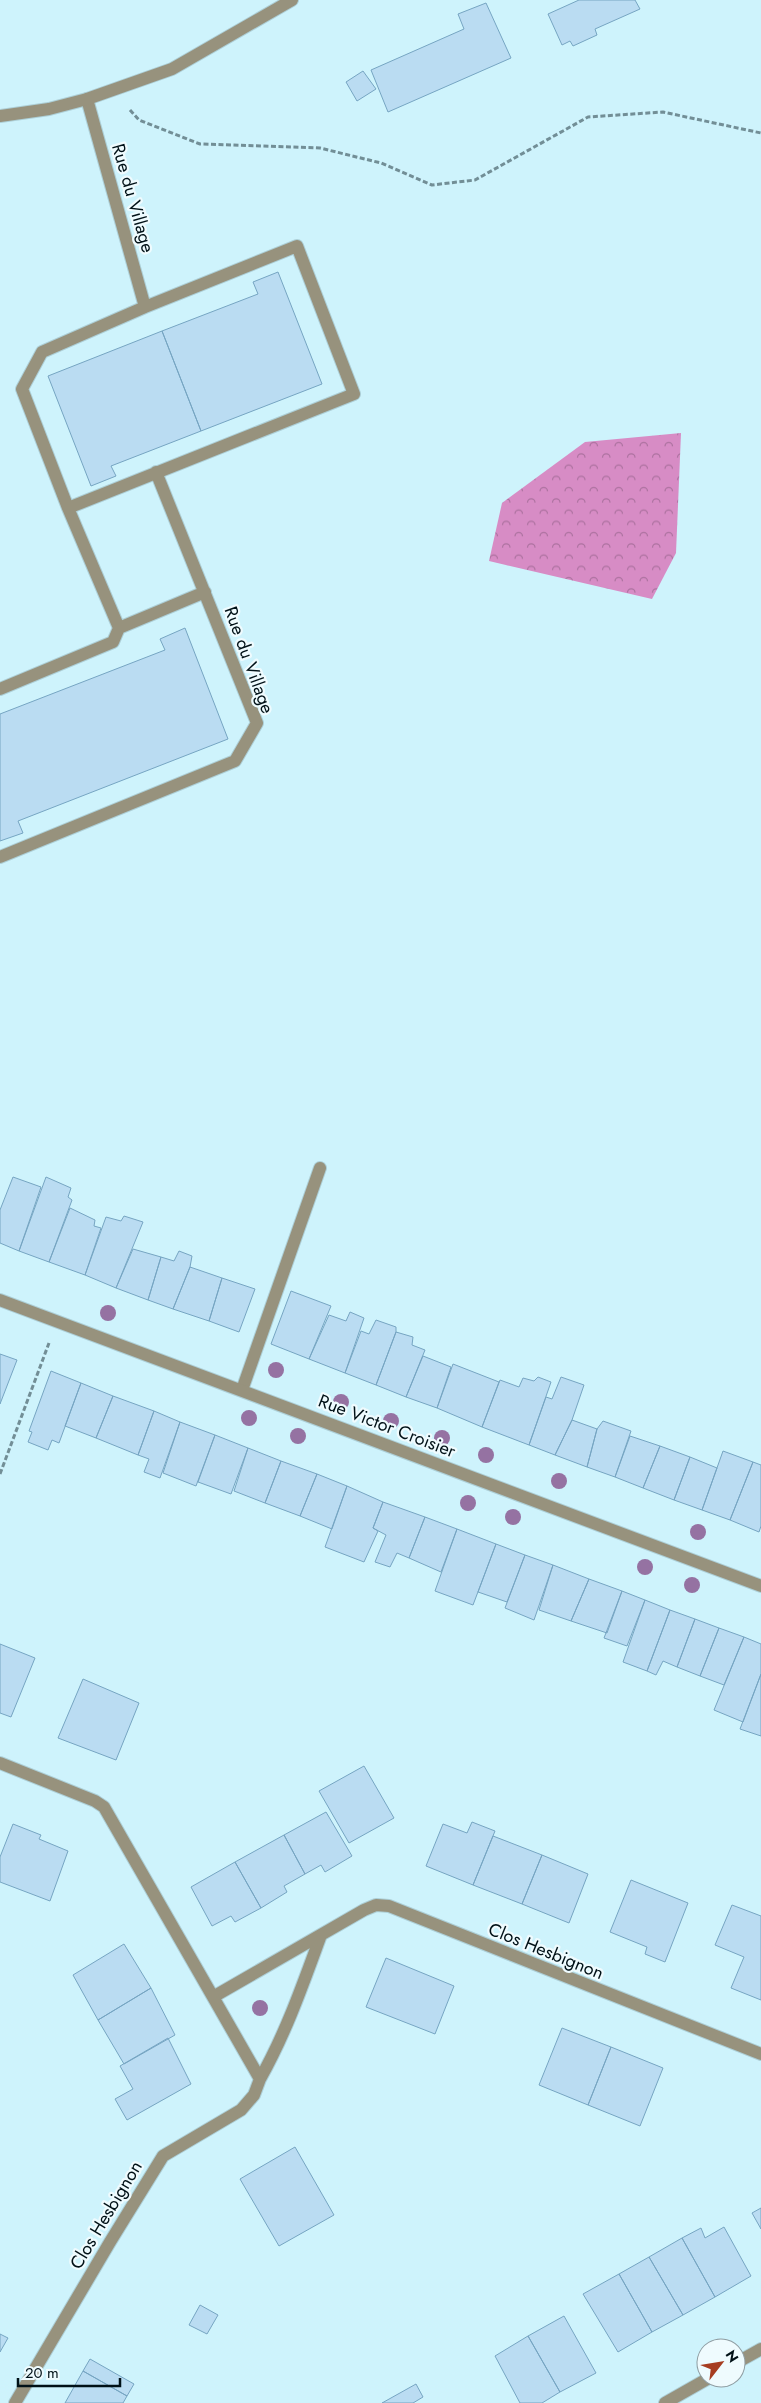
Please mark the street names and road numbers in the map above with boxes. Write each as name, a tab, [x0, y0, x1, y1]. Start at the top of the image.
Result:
street label: Rue du Village	[105, 140, 161, 256]
street label: Rue du Village	[218, 603, 280, 717]
street label: Rue Victor Croisier	[315, 1388, 460, 1464]
street label: Clos Hesbignon	[484, 1916, 608, 1986]
street label: Clos Hesbignon	[63, 2156, 149, 2274]

